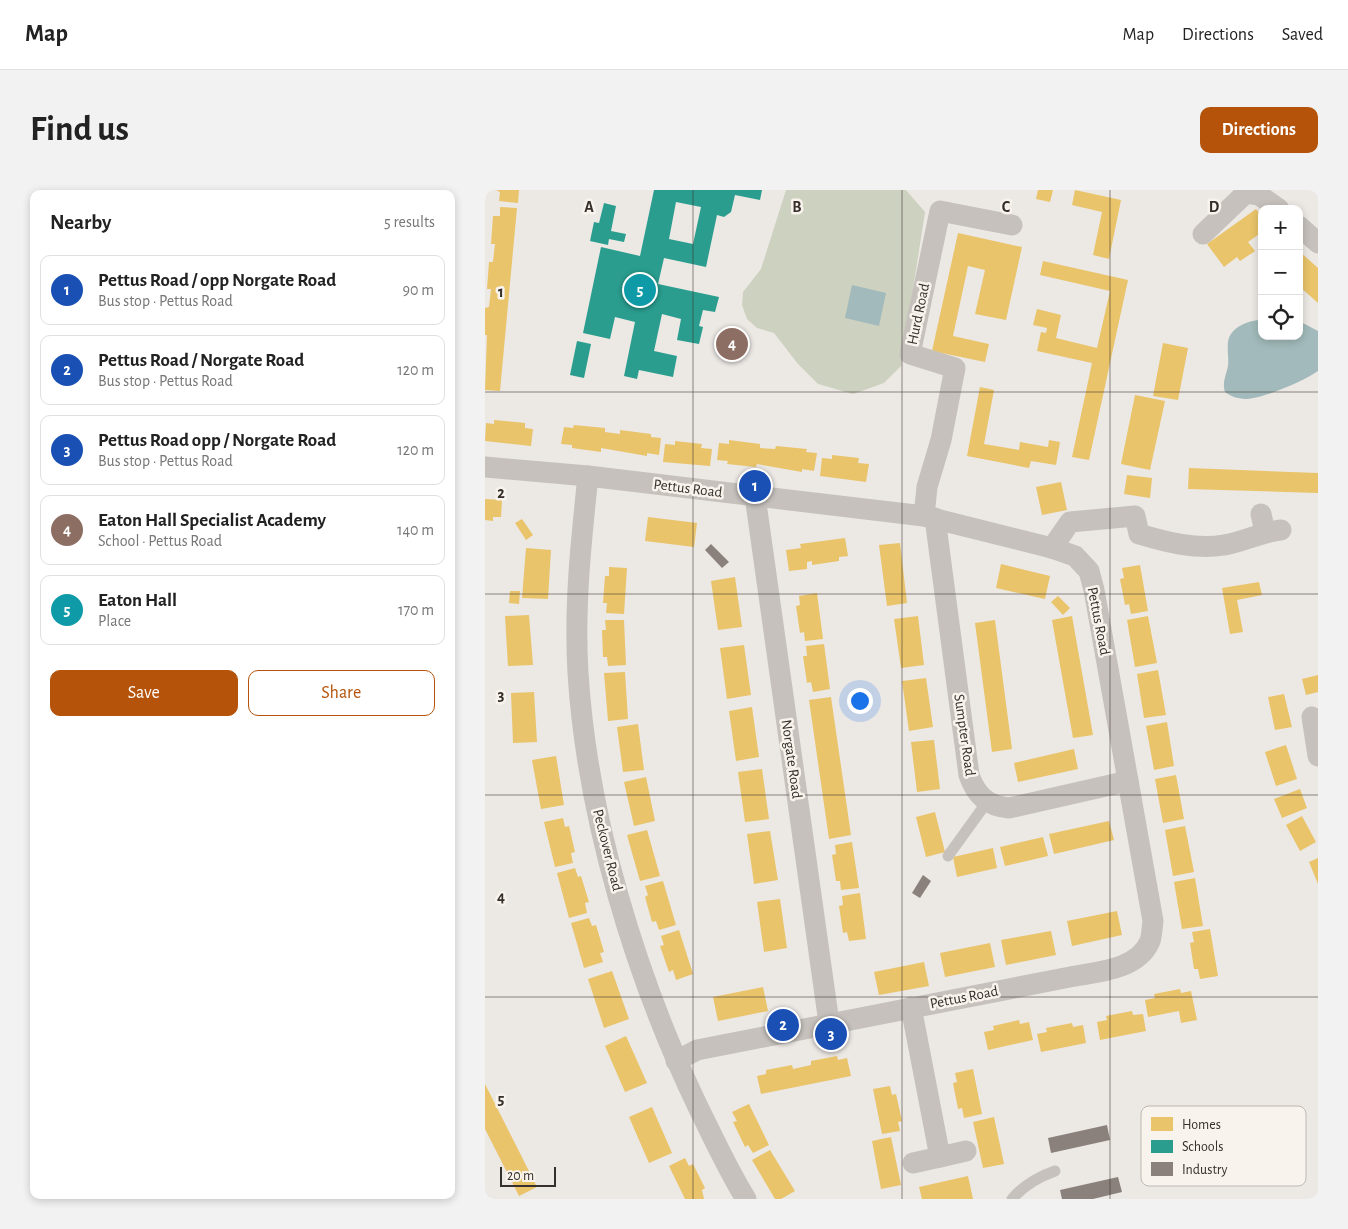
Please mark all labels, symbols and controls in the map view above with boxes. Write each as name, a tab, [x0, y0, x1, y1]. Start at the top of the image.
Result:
text: Map	[25, 22, 68, 46]
text: Map	[1123, 26, 1154, 44]
text: Directions	[1182, 26, 1254, 44]
text: Saved	[1282, 26, 1323, 44]
button: Directions	[1200, 107, 1318, 153]
text: Find us	[30, 112, 129, 147]
text: A	[584, 199, 594, 215]
text: B	[792, 199, 802, 215]
text: C	[1002, 199, 1011, 215]
text: D	[1209, 199, 1220, 215]
map controls	[1258, 205, 1303, 340]
button: +	[1258, 205, 1303, 250]
text: Nearby	[50, 212, 111, 233]
text: 5 results	[384, 214, 435, 230]
button: −	[1258, 250, 1303, 295]
text: Pettus Road / opp Norgate Road	[98, 271, 336, 290]
pin: 5	[624, 271, 656, 309]
text: 1	[64, 282, 70, 298]
text: 90 m	[403, 282, 434, 298]
street label: Hurd Road	[905, 282, 932, 346]
text: 1	[498, 284, 504, 300]
text: Bus stop · Pettus Road	[98, 293, 233, 309]
button: locate	[1258, 295, 1303, 340]
pin: 4	[716, 325, 748, 363]
text: Pettus Road / Norgate Road	[98, 351, 304, 370]
text: 2	[63, 362, 71, 378]
text: 120 m	[397, 362, 434, 378]
text: Bus stop · Pettus Road	[98, 373, 233, 389]
text: Pettus Road opp / Norgate Road	[98, 431, 336, 450]
text: 3	[64, 442, 70, 458]
text: 120 m	[397, 442, 434, 458]
text: Bus stop · Pettus Road	[98, 453, 233, 469]
pin: 1	[739, 467, 771, 505]
street label: Pettus Road	[653, 477, 723, 500]
text: 2	[497, 485, 505, 501]
text: Eaton Hall Specialist Academy	[98, 511, 326, 530]
text: 4	[63, 522, 71, 538]
text: 140 m	[397, 522, 434, 538]
text: School · Pettus Road	[98, 533, 222, 549]
street label: Pettus Road	[1085, 586, 1113, 657]
text: Eaton Hall	[98, 591, 177, 610]
text: 5	[64, 602, 70, 618]
text: 170 m	[398, 602, 434, 618]
text: Place	[98, 613, 131, 629]
button: Save	[50, 670, 238, 716]
button: Share	[248, 670, 435, 716]
text: 3	[498, 687, 505, 703]
your location	[847, 688, 873, 714]
street label: Sumpter Road	[951, 693, 978, 777]
street label: Norgate Road	[779, 718, 805, 800]
street label: Peckover Road	[590, 808, 625, 893]
text: 4	[497, 889, 505, 905]
street label: Pettus Road	[929, 983, 1000, 1011]
pin: 2	[767, 1006, 799, 1044]
pin: 3	[815, 1015, 847, 1053]
text: 5	[498, 1091, 505, 1107]
legend	[1141, 1106, 1306, 1186]
text: Homes	[1182, 1118, 1221, 1132]
text: Schools	[1182, 1140, 1223, 1154]
text: Industry	[1182, 1163, 1228, 1177]
scale bar	[500, 1164, 556, 1187]
text: 20 m	[507, 1169, 534, 1183]

